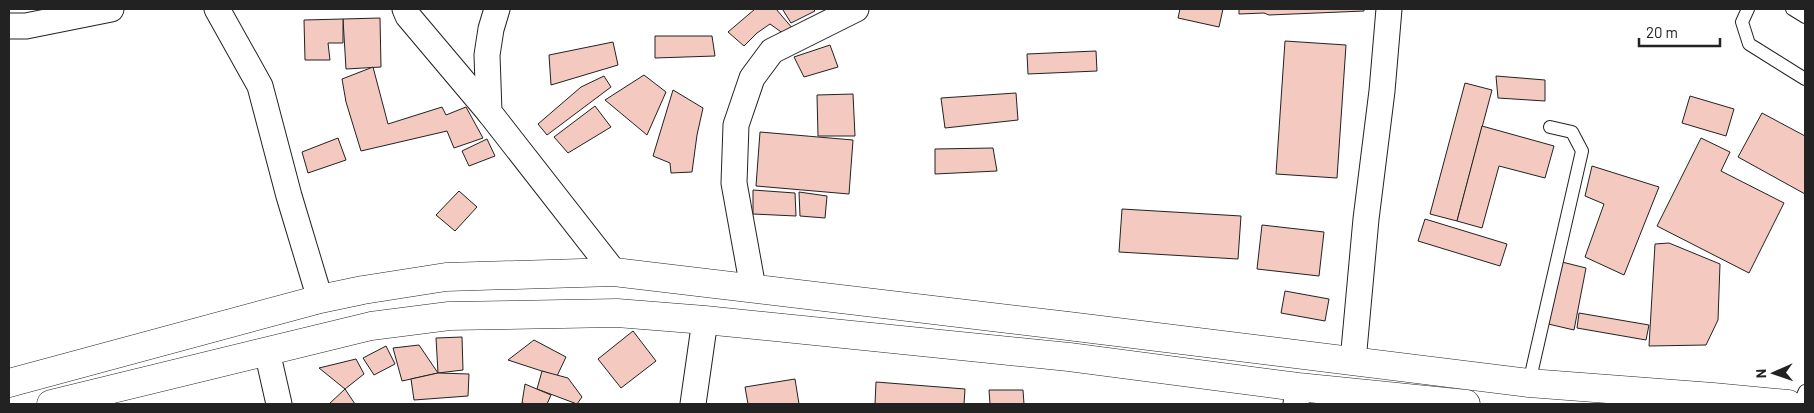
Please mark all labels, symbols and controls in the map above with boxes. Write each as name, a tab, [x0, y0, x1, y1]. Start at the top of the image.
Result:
scale bar	[1639, 15, 1720, 47]
text: 20 m	[1646, 23, 1678, 41]
north arrow	[1749, 348, 1799, 398]
text: N	[1752, 369, 1769, 378]

